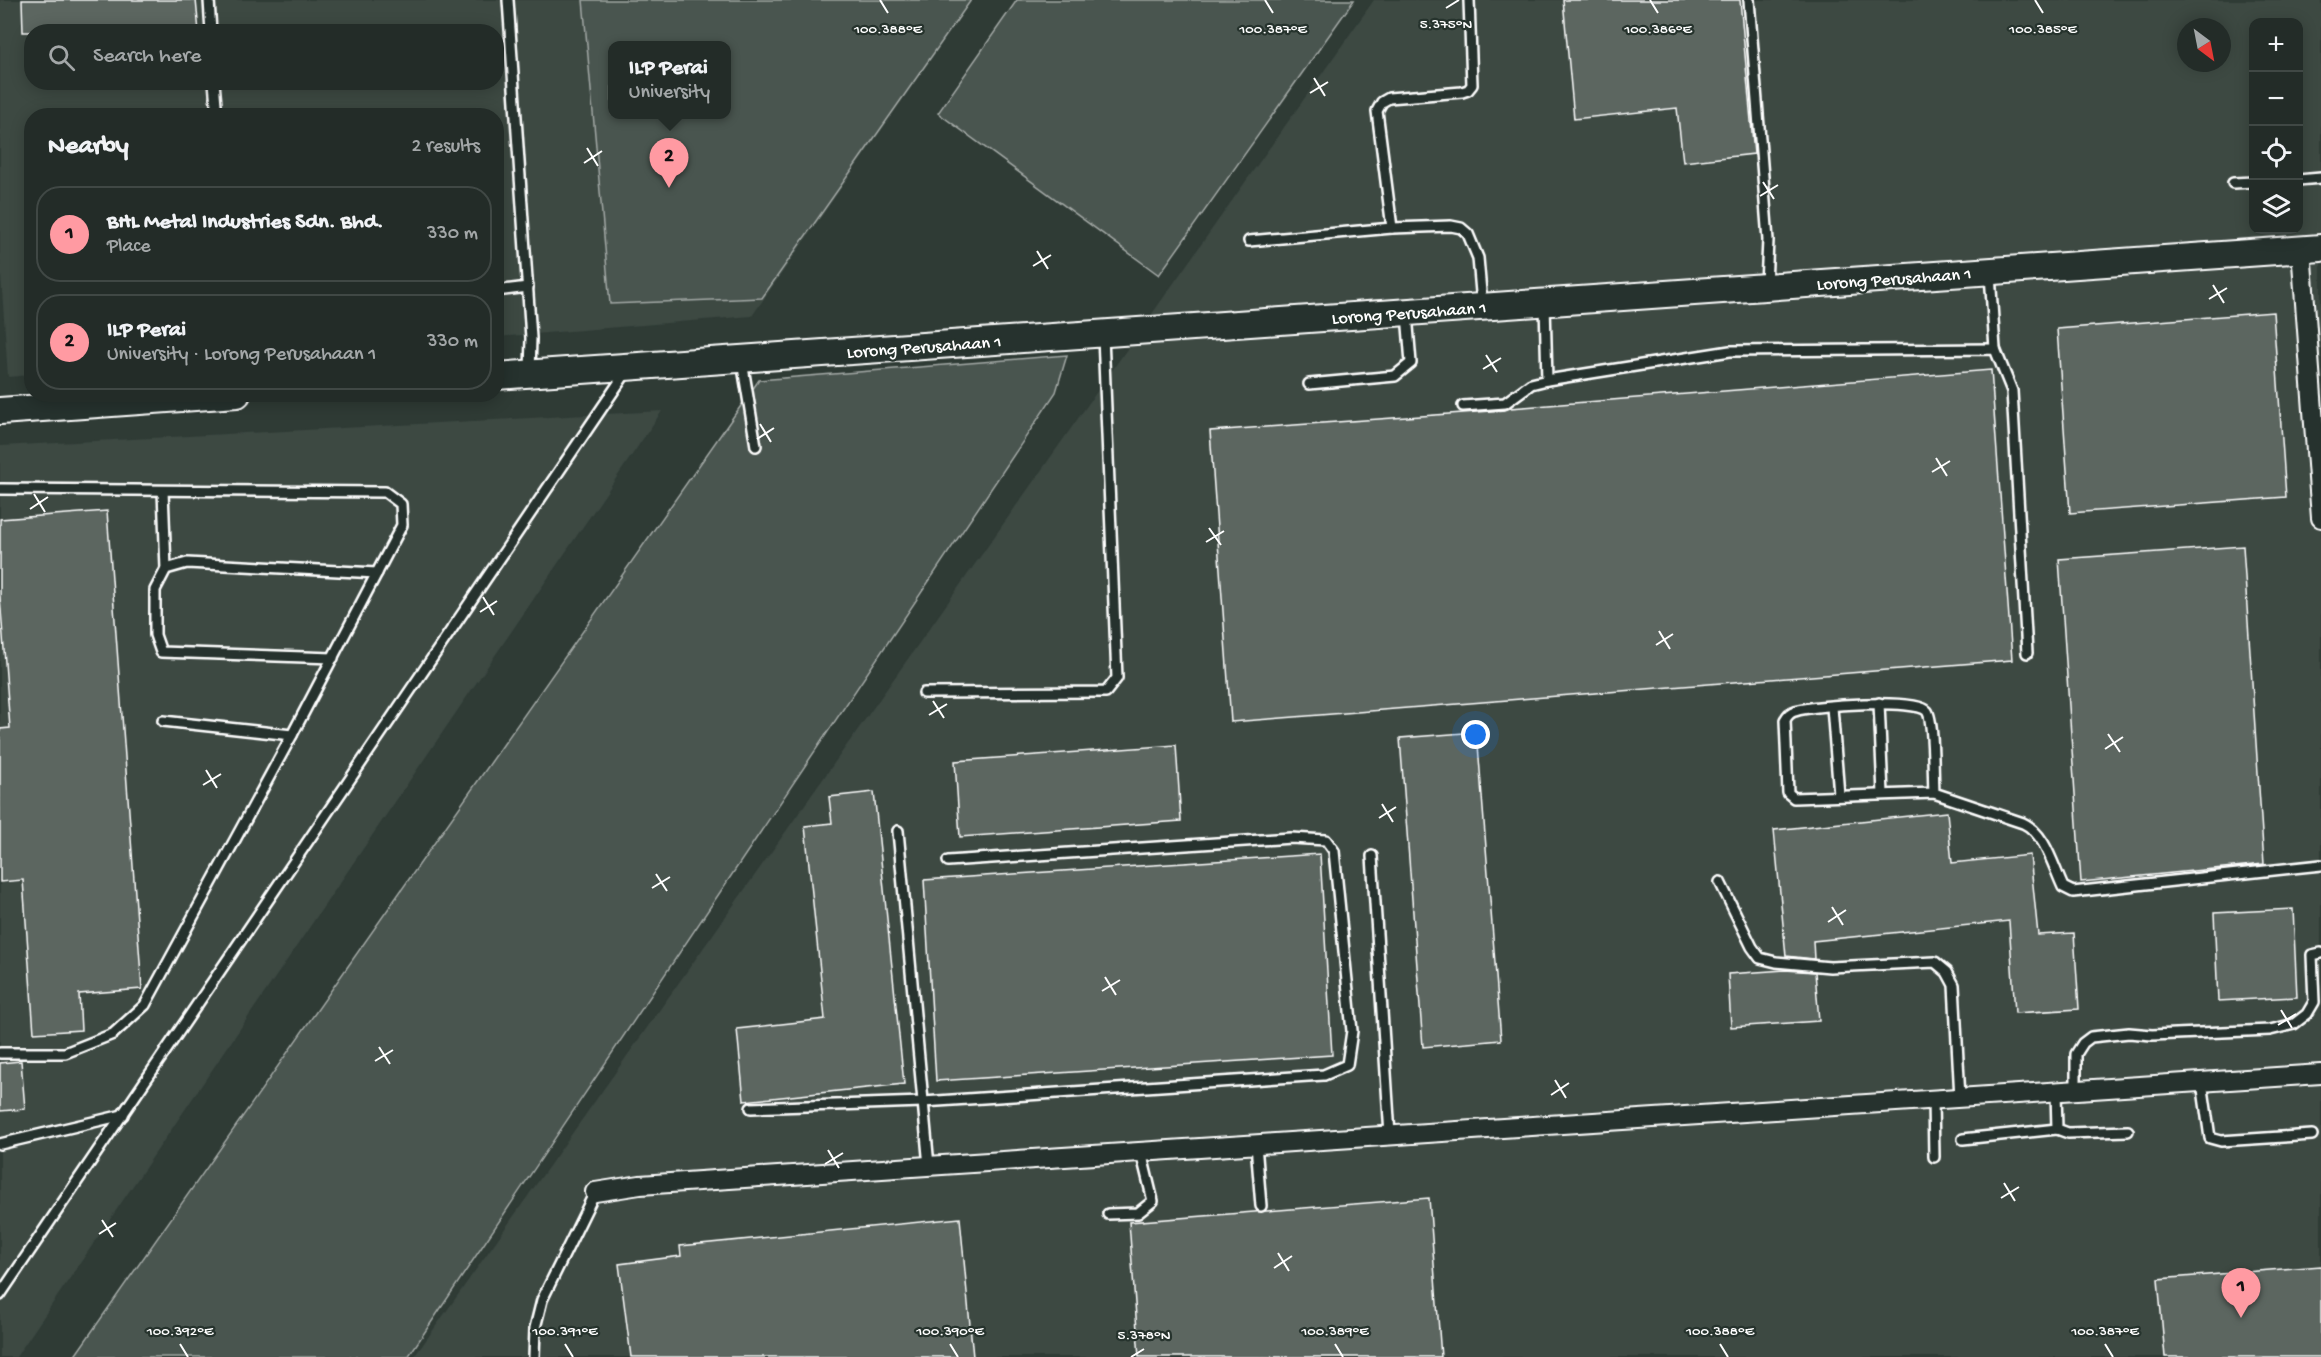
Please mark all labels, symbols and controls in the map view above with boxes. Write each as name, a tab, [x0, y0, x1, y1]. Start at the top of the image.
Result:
text: 5.375°N	[1420, 16, 1473, 34]
north arrow	[2177, 18, 2231, 72]
map controls	[2249, 18, 2303, 234]
button: +	[2249, 18, 2303, 72]
text: 100.388°E	[853, 21, 923, 39]
text: 100.387°E	[1238, 21, 1308, 39]
text: 100.386°E	[1623, 21, 1692, 39]
text: 100.385°E	[2008, 21, 2078, 39]
search box	[24, 24, 504, 90]
icon: search	[45, 41, 78, 74]
popup	[608, 41, 731, 119]
text: Search here	[93, 44, 201, 70]
text: ILP Perai	[629, 56, 708, 82]
button: −	[2249, 72, 2303, 126]
text: University	[629, 82, 710, 105]
button: locate	[2249, 126, 2303, 180]
text: Nearby	[48, 132, 129, 163]
text: 2 results	[411, 136, 480, 159]
pin: 2	[650, 138, 688, 188]
button: layers	[2249, 180, 2303, 234]
text: BHL Metal Industries Sdn. Bhd.	[107, 210, 384, 236]
text: 1	[65, 223, 74, 246]
text: 330 m	[427, 223, 478, 246]
text: Place	[107, 236, 151, 259]
street label: Lorong Perusahaan 1	[1816, 265, 1972, 296]
street label: Lorong Perusahaan 1	[1331, 299, 1487, 330]
text: ILP Perai	[107, 318, 186, 344]
text: 2	[65, 331, 74, 354]
text: 330 m	[427, 331, 478, 354]
street label: Lorong Perusahaan 1	[846, 333, 1002, 364]
text: University · Lorong Perusahaan 1	[107, 344, 376, 367]
your location	[1461, 720, 1490, 749]
pin: 1	[2222, 1268, 2260, 1318]
text: 100.392°E	[146, 1323, 214, 1341]
text: 100.391°E	[531, 1323, 598, 1341]
text: 100.390°E	[915, 1323, 985, 1341]
text: 100.389°E	[1300, 1323, 1369, 1341]
text: 100.388°E	[1685, 1323, 1755, 1341]
text: 100.387°E	[2070, 1323, 2140, 1341]
text: 5.378°N	[1118, 1327, 1171, 1345]

